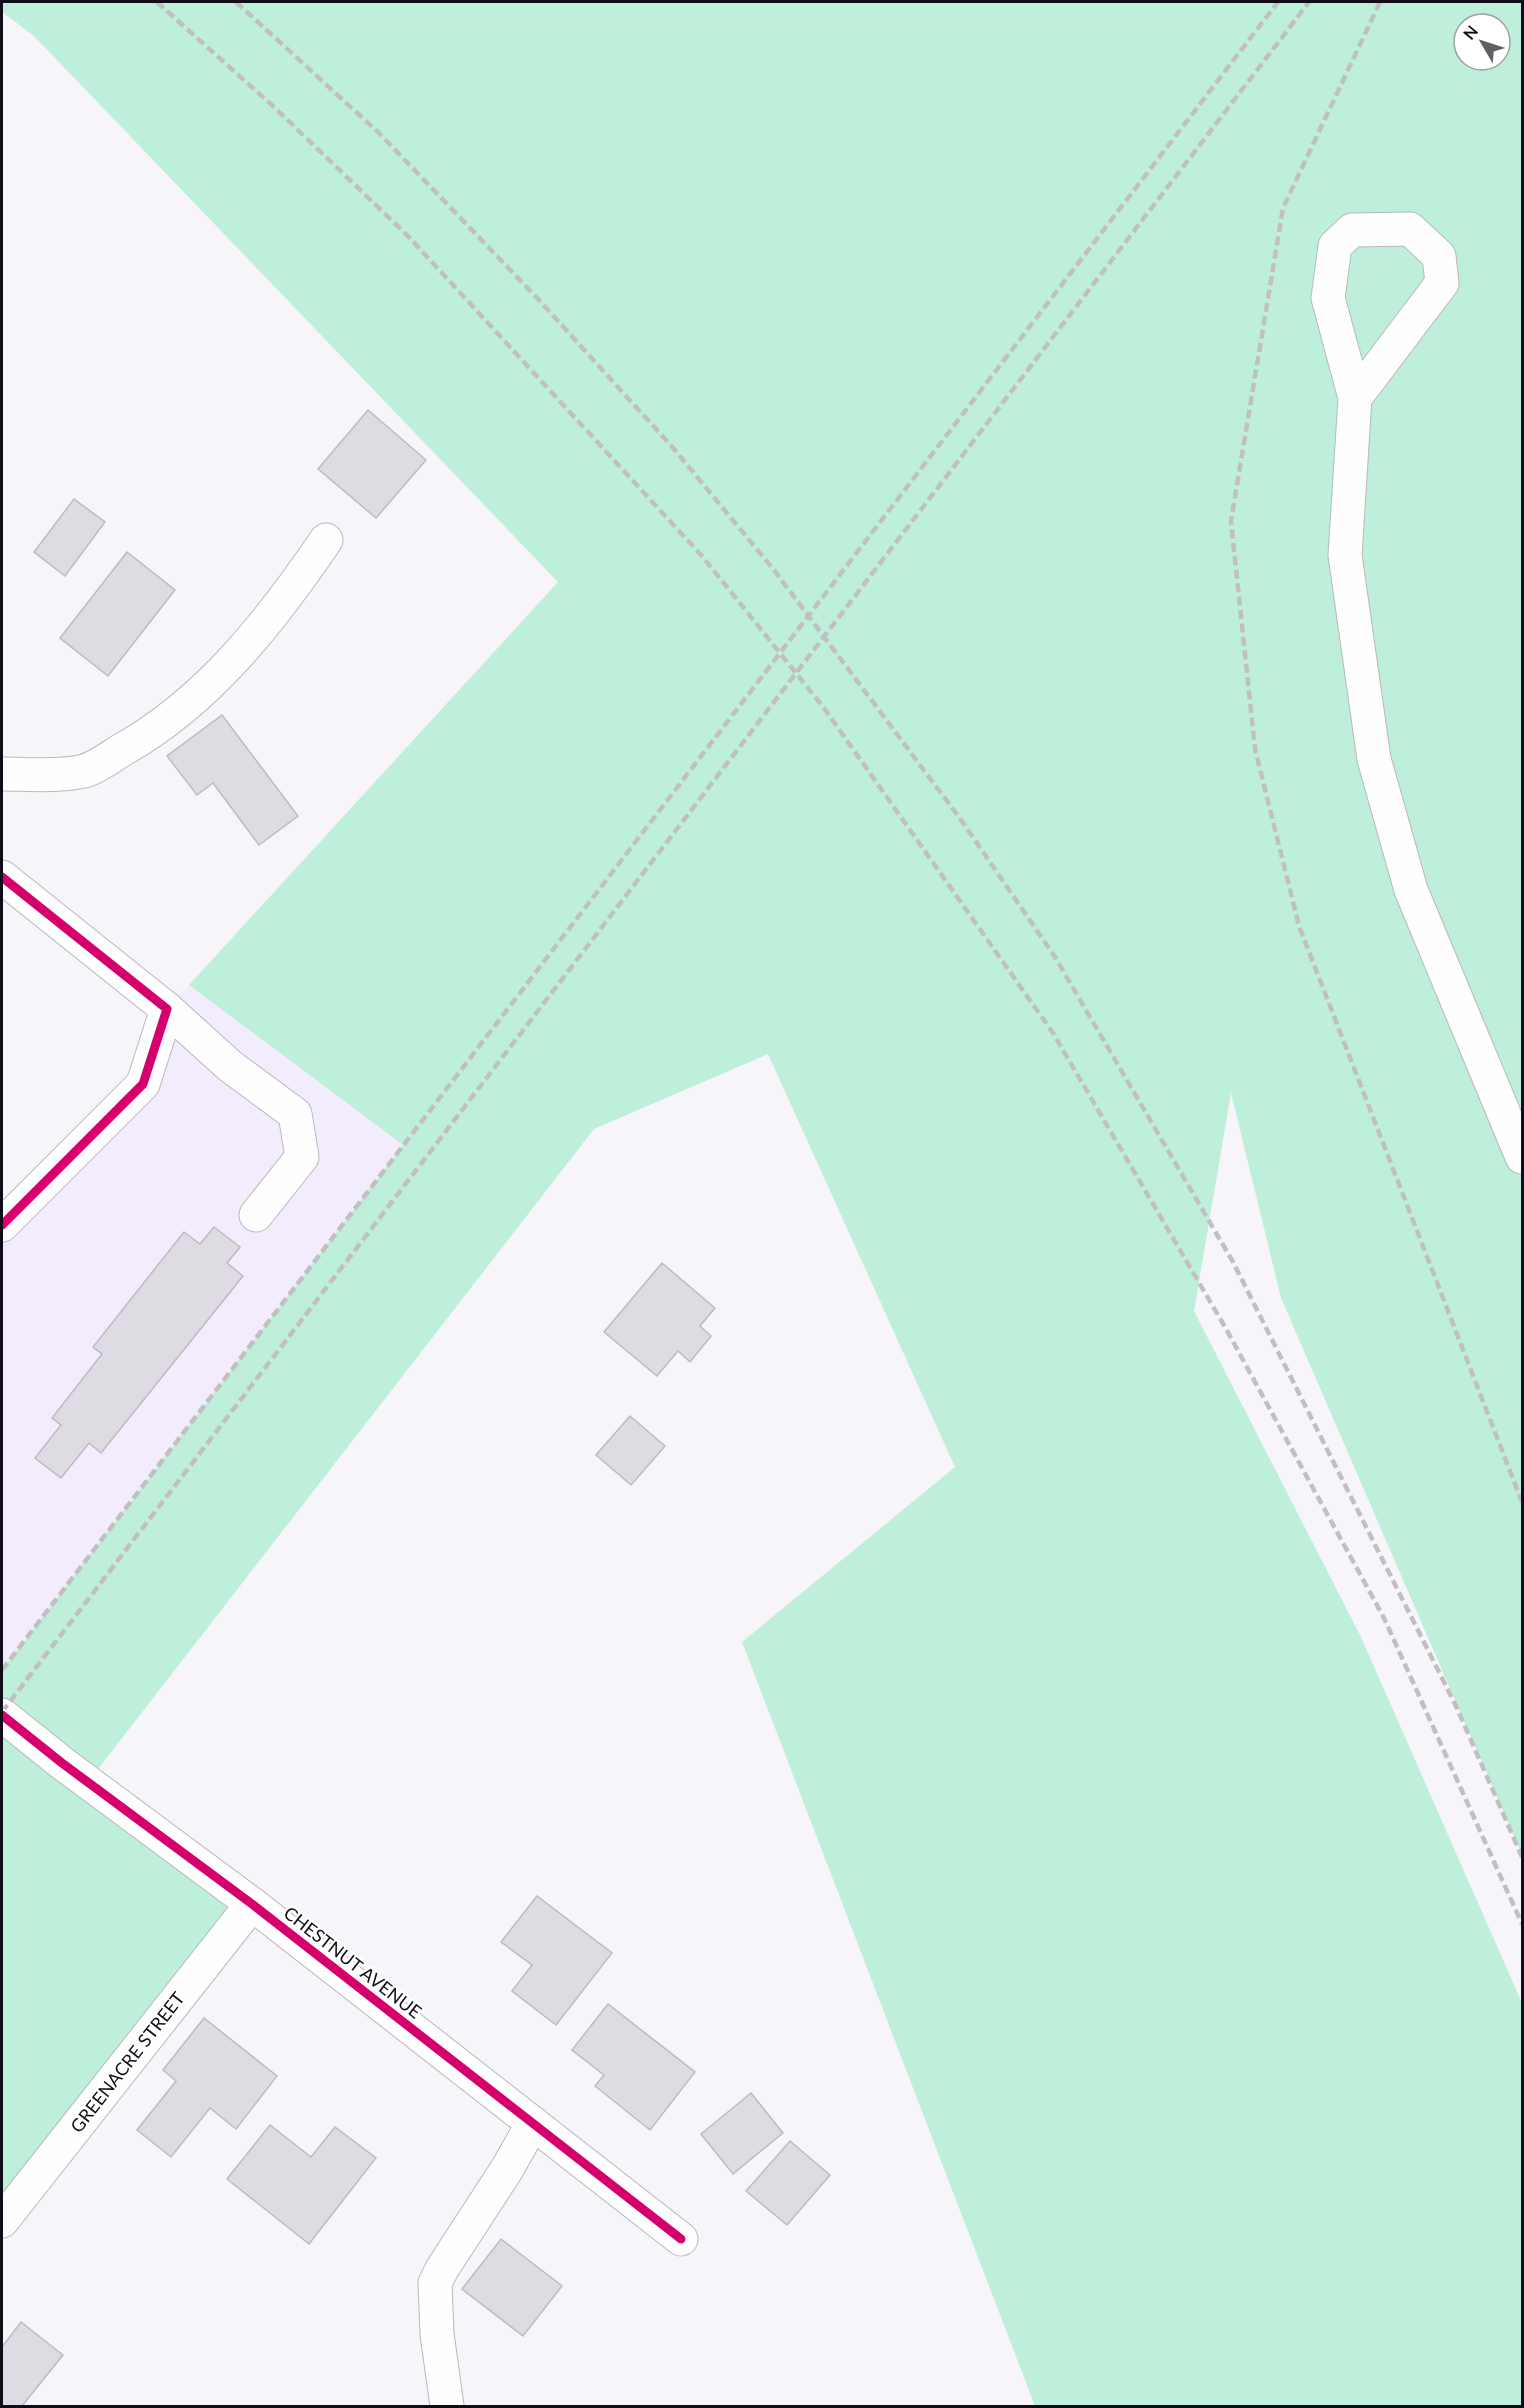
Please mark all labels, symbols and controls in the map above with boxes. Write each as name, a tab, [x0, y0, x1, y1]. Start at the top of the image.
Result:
north arrow	[1452, 12, 1512, 72]
text: N	[1459, 21, 1481, 43]
street label: CHESTNUT AVENUE	[280, 1901, 426, 2023]
street label: GREENACRE STREET	[65, 1987, 189, 2137]

